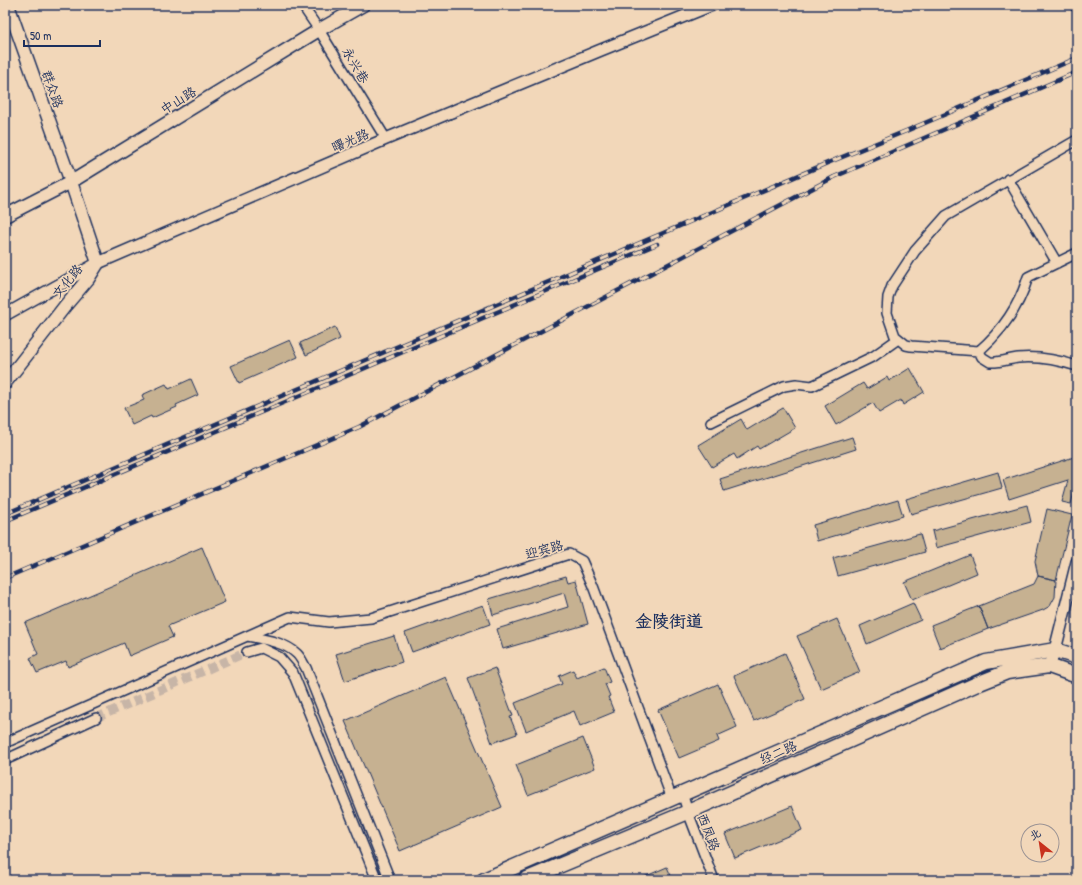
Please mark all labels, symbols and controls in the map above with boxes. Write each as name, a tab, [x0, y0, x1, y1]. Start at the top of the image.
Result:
scale bar	[24, 22, 100, 48]
text: 50 m	[30, 27, 51, 44]
street label: 永兴巷	[338, 44, 374, 86]
street label: 群众路	[38, 68, 68, 110]
street label: 中山路	[157, 82, 199, 118]
street label: 曙光路	[329, 124, 371, 156]
street label: 文化路	[48, 260, 86, 302]
street label: 迎宾路	[523, 535, 565, 563]
district label: 金陵街道	[635, 609, 703, 632]
street label: 经二路	[757, 736, 799, 768]
street label: 西凤路	[694, 811, 724, 853]
north arrow	[1020, 823, 1060, 863]
text: 北	[1027, 826, 1043, 843]

